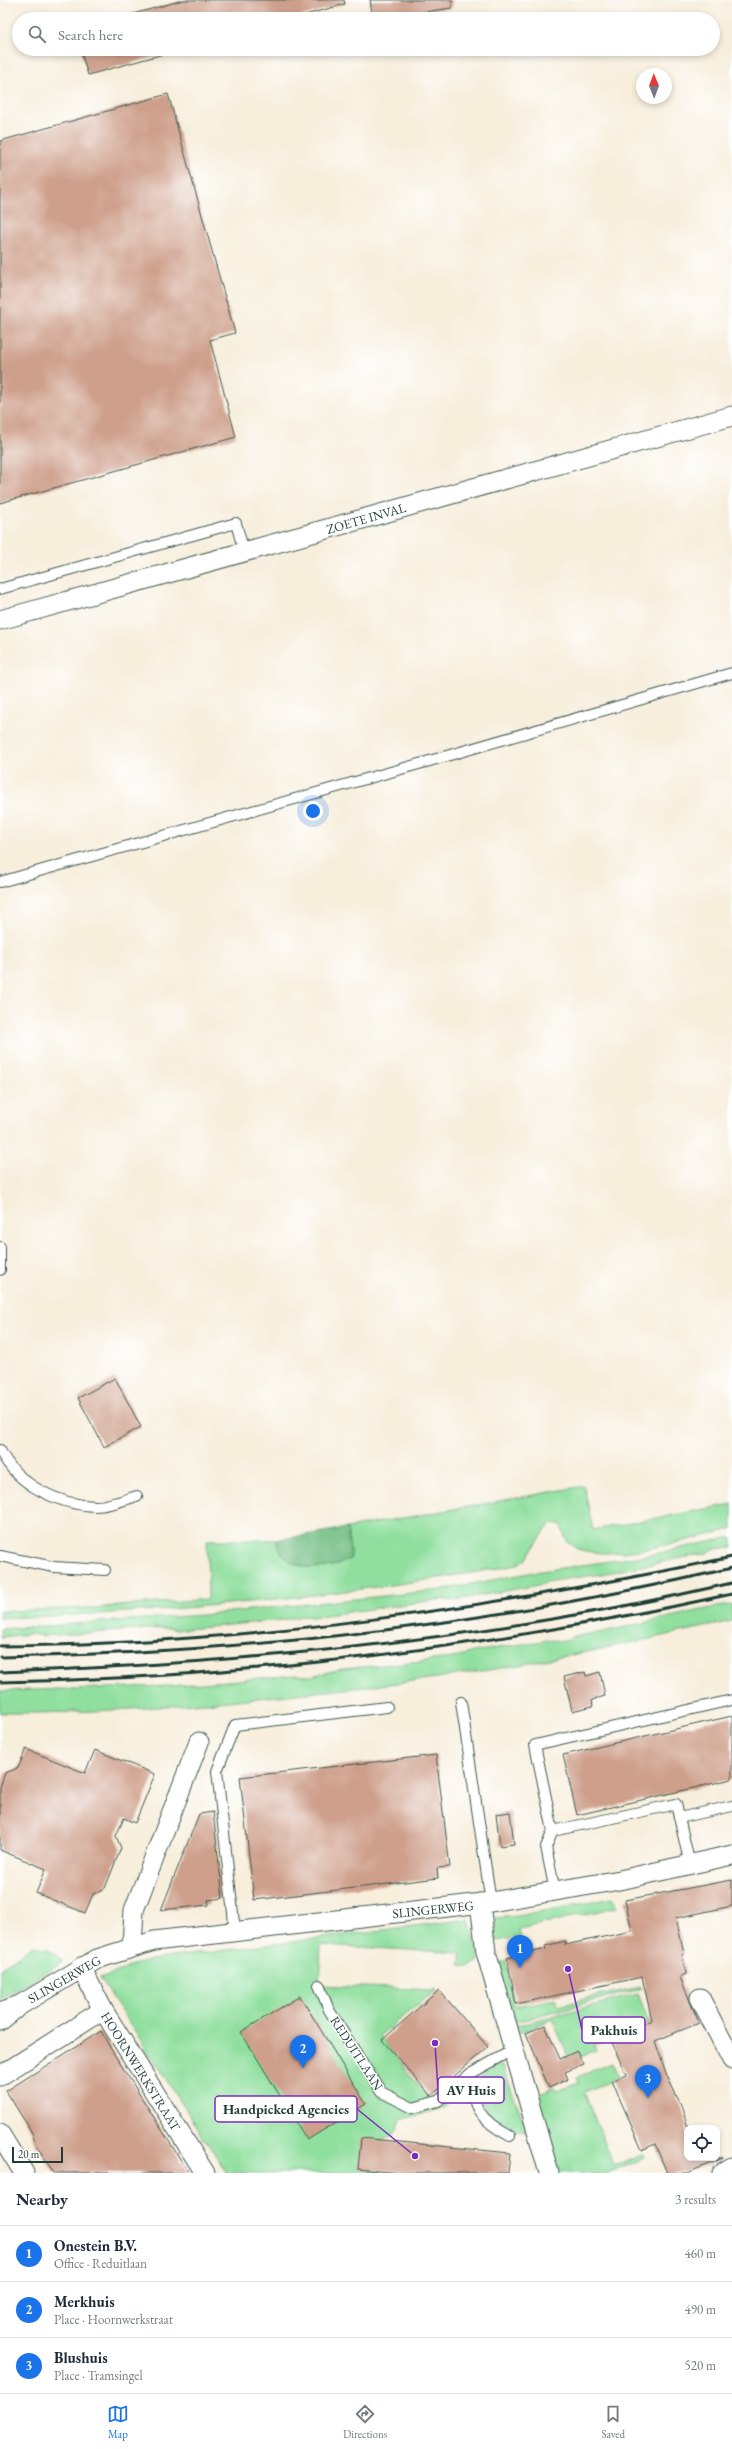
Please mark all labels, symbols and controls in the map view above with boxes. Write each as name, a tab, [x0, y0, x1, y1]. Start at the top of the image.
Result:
search box	[12, 12, 720, 56]
icon: search	[26, 23, 48, 45]
text: Search here	[58, 25, 123, 44]
north arrow	[636, 68, 672, 104]
street label: ZOETE INVAL	[324, 499, 408, 538]
your location	[303, 801, 323, 821]
street label: SLINGERWEG	[392, 1897, 475, 1922]
pin: 1	[507, 1935, 533, 1968]
street label: SLINGERWEG	[25, 1951, 104, 2007]
street label: HOORNWERKSTRAAT	[97, 2009, 184, 2134]
street label: REDUITLAAN	[326, 2013, 387, 2094]
callout: Pakhuis	[582, 2017, 645, 2043]
text: Pakhuis	[591, 2021, 637, 2039]
pin: 2	[290, 2035, 316, 2068]
pin: 3	[635, 2065, 661, 2098]
callout: AV Huis	[438, 2077, 504, 2103]
text: AV Huis	[445, 2081, 496, 2099]
callout: Handpicked Agencies	[215, 2096, 357, 2122]
text: Handpicked Agencies	[223, 2100, 349, 2118]
map controls	[684, 2125, 720, 2161]
button: locate	[684, 2125, 720, 2161]
scale bar	[12, 2145, 63, 2164]
text: 20 m	[18, 2147, 39, 2161]
text: Nearby	[16, 2188, 68, 2210]
text: 3 results	[675, 2191, 716, 2208]
text: Onestein B.V.	[54, 2236, 137, 2255]
text: 1	[26, 2245, 32, 2262]
text: 460 m	[685, 2245, 716, 2262]
text: Office · Reduitlaan	[54, 2255, 147, 2272]
text: Merkhuis	[54, 2292, 115, 2311]
text: 2	[26, 2301, 32, 2318]
text: 490 m	[685, 2301, 716, 2318]
text: Place · Hoornwerkstraat	[54, 2311, 173, 2328]
text: Blushuis	[54, 2348, 108, 2367]
text: 3	[26, 2357, 32, 2374]
text: 520 m	[685, 2357, 716, 2374]
text: Place · Tramsingel	[54, 2367, 143, 2384]
tab: Map	[107, 2403, 129, 2441]
tab: Directions	[343, 2403, 387, 2441]
tab: Saved	[601, 2403, 625, 2441]

